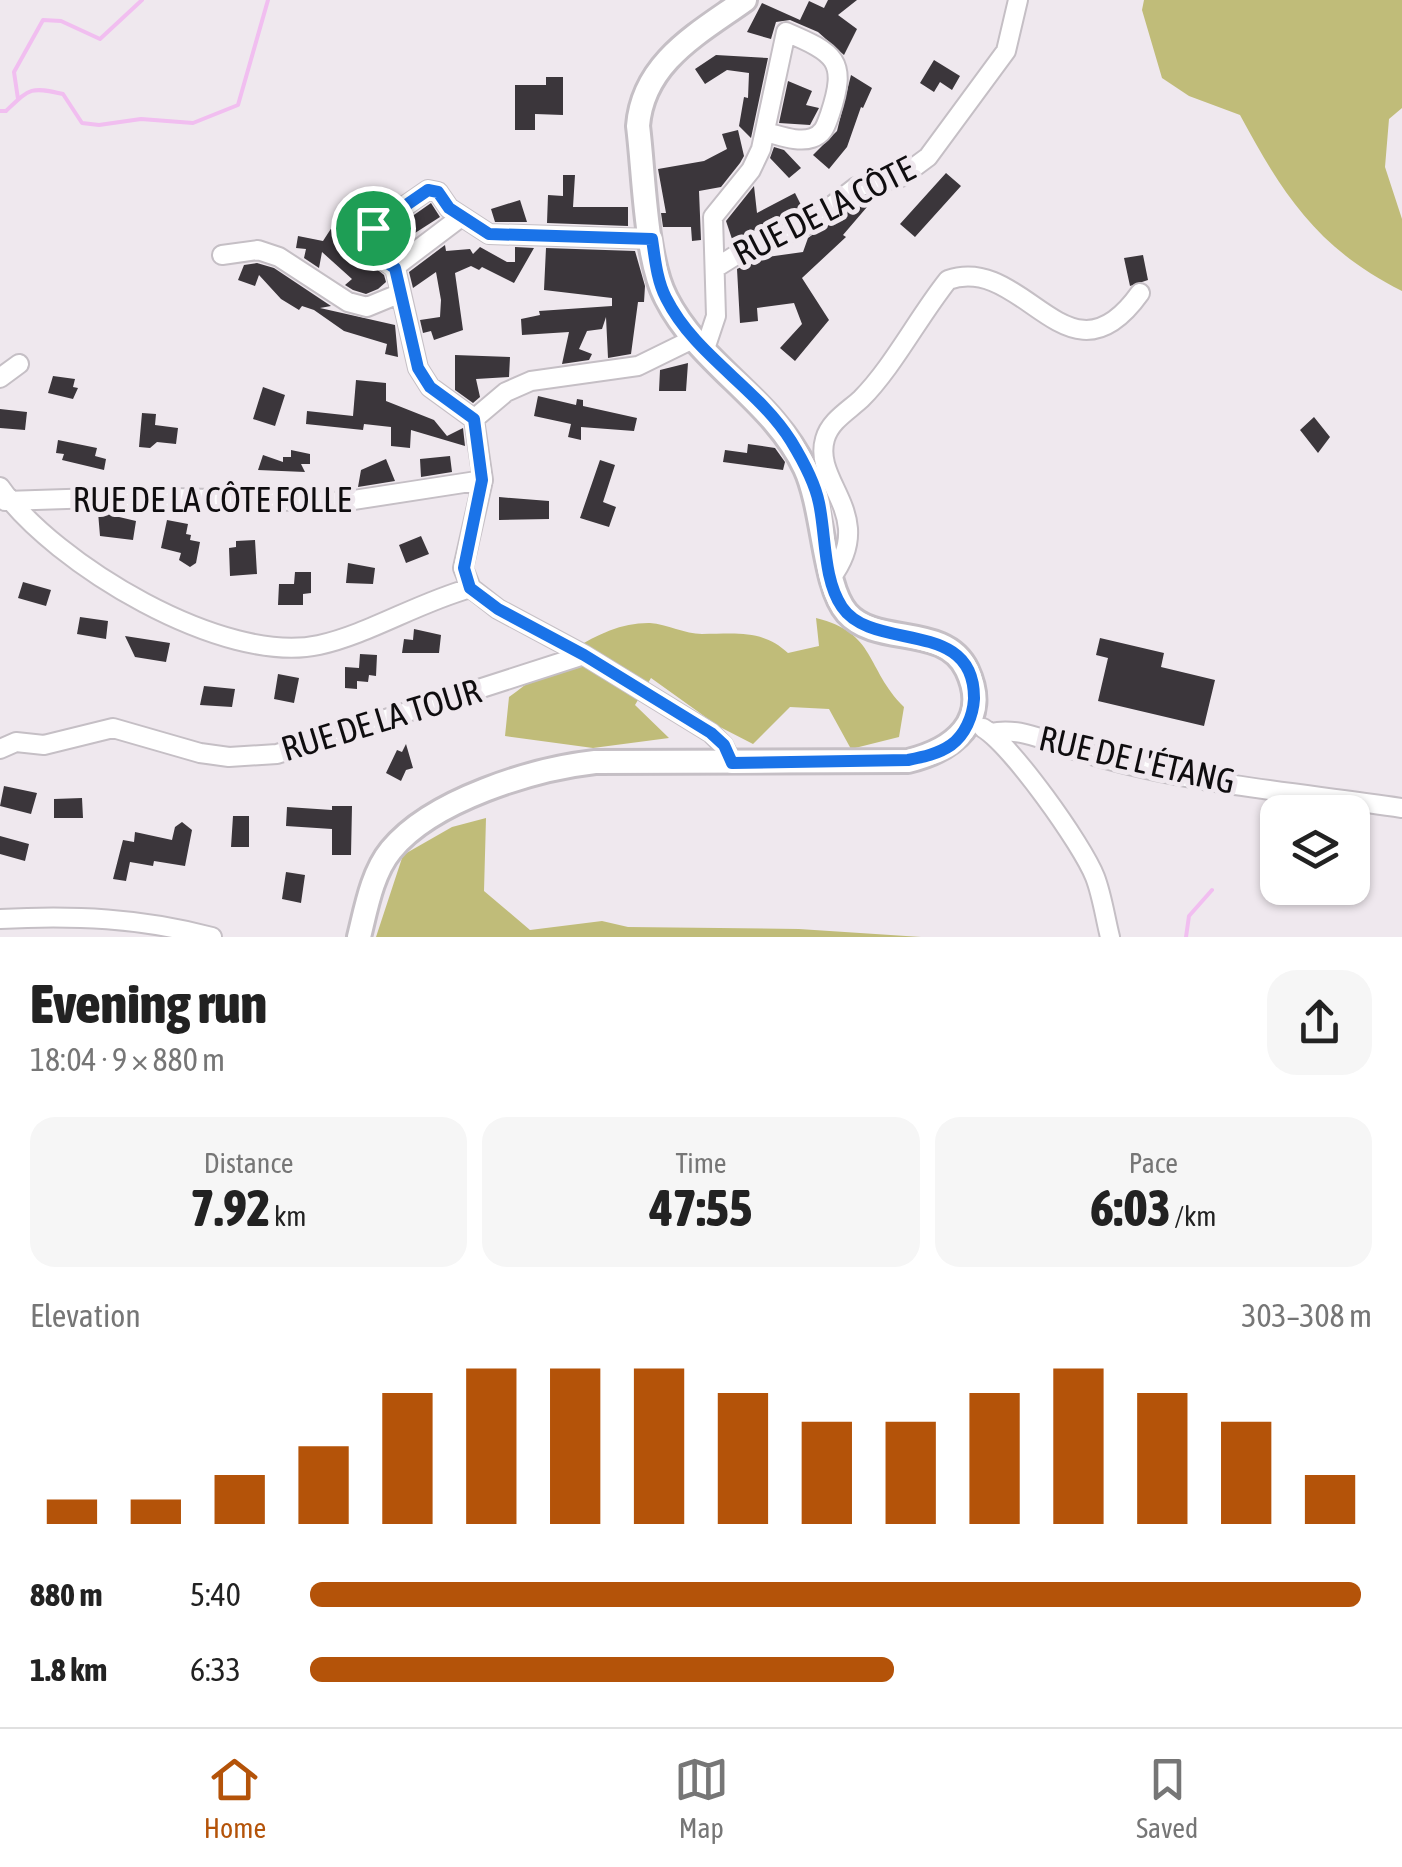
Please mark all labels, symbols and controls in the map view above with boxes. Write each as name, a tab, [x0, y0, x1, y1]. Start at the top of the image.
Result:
street label: RUE DE LA CÔTE	[726, 147, 921, 273]
pin	[331, 186, 416, 271]
icon: arrive	[346, 201, 401, 256]
street label: RUE DE LA CÔTE FOLLE	[72, 479, 352, 519]
street label: RUE DE LA TOUR	[276, 670, 485, 768]
street label: RUE DE L'ÉTANG	[1035, 717, 1239, 801]
map controls	[1260, 795, 1370, 905]
button: layers	[1260, 795, 1370, 905]
button: share	[1267, 970, 1372, 1075]
text: Evening run	[30, 972, 267, 1035]
text: 18:04 · 9 × 880 m	[30, 1041, 225, 1078]
text: Distance	[204, 1147, 294, 1179]
text: Time	[675, 1147, 727, 1179]
text: Pace	[1129, 1147, 1178, 1179]
text: 7.92	[191, 1179, 270, 1237]
text: 47:55	[650, 1179, 752, 1237]
text: 6:03	[1090, 1179, 1171, 1237]
text: km	[270, 1200, 307, 1232]
text: /km	[1171, 1200, 1216, 1232]
text: Elevation	[30, 1297, 141, 1334]
text: 303–308 m	[1242, 1297, 1372, 1334]
text: 880 m	[30, 1576, 103, 1613]
text: 5:40	[190, 1576, 241, 1613]
text: 1.8 km	[30, 1651, 107, 1688]
text: 6:33	[190, 1651, 241, 1688]
tab: Home	[204, 1752, 266, 1844]
tab: Map	[674, 1752, 729, 1844]
tab: Saved	[1136, 1752, 1198, 1844]

